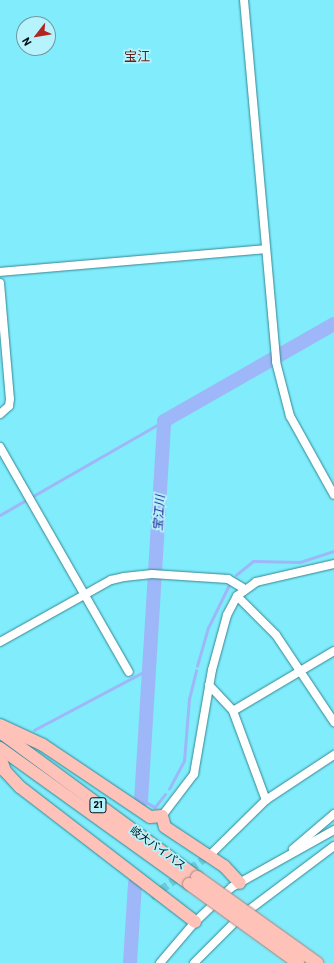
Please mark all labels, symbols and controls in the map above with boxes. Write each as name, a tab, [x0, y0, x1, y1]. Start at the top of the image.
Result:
north arrow	[16, 16, 56, 56]
text: N	[19, 35, 34, 48]
district label: 宝江	[124, 48, 150, 64]
water label: 宝江川	[151, 495, 167, 531]
road number: 21	[89, 797, 107, 813]
street label: 岐大バイパス	[127, 823, 189, 873]

